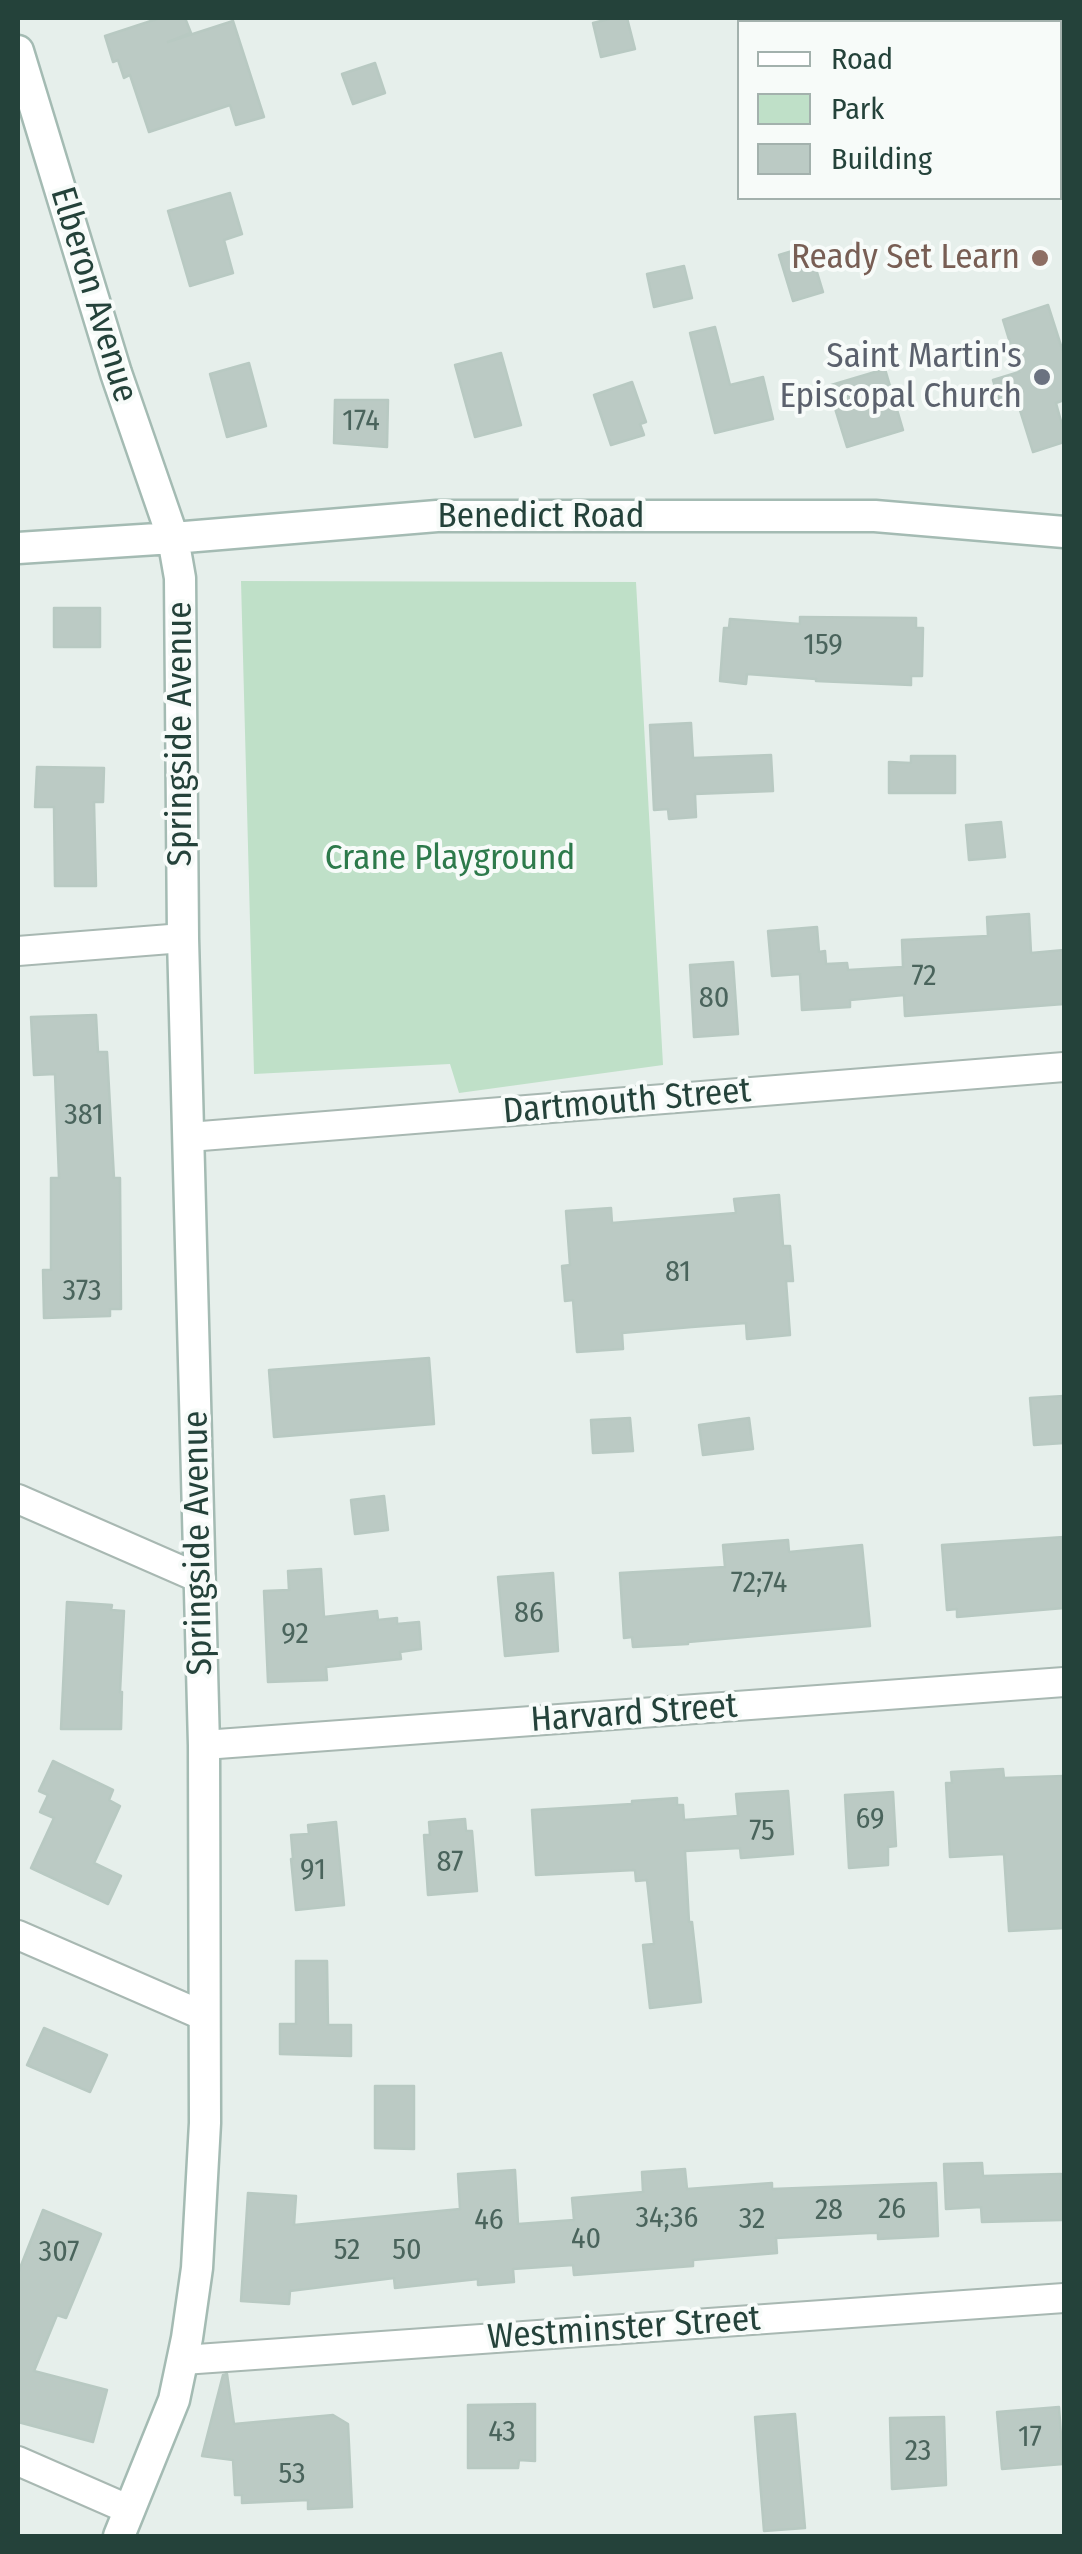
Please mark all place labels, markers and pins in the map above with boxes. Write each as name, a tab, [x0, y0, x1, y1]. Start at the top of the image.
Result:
place label: Ready Set Learn	[791, 237, 1020, 279]
marker: Ready Set Learn	[1029, 247, 1051, 269]
place label: Saint Martin's Episcopal Church	[779, 336, 1022, 418]
marker: Saint Martin's Episcopal Church	[1031, 366, 1053, 388]

